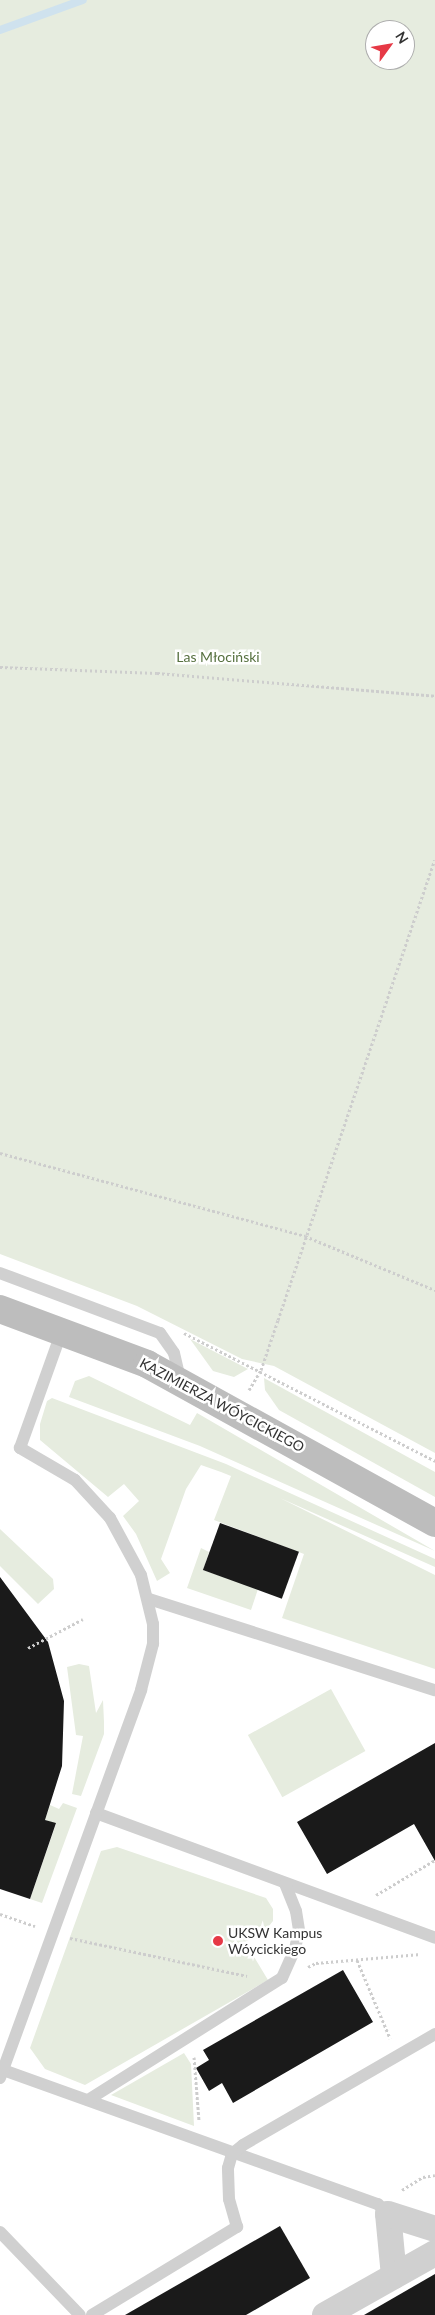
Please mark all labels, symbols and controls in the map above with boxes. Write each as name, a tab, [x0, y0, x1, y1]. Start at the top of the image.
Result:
north arrow	[365, 20, 415, 70]
text: N	[392, 28, 412, 46]
park label: Las Młociński	[176, 649, 260, 665]
street label: KAZIMIERZA WÓYCICKIEGO	[137, 1354, 307, 1456]
place label: UKSW Kampus Wóycickiego	[228, 1925, 323, 1958]
marker: UKSW Kampus Wóycickiego	[212, 1935, 224, 1947]

